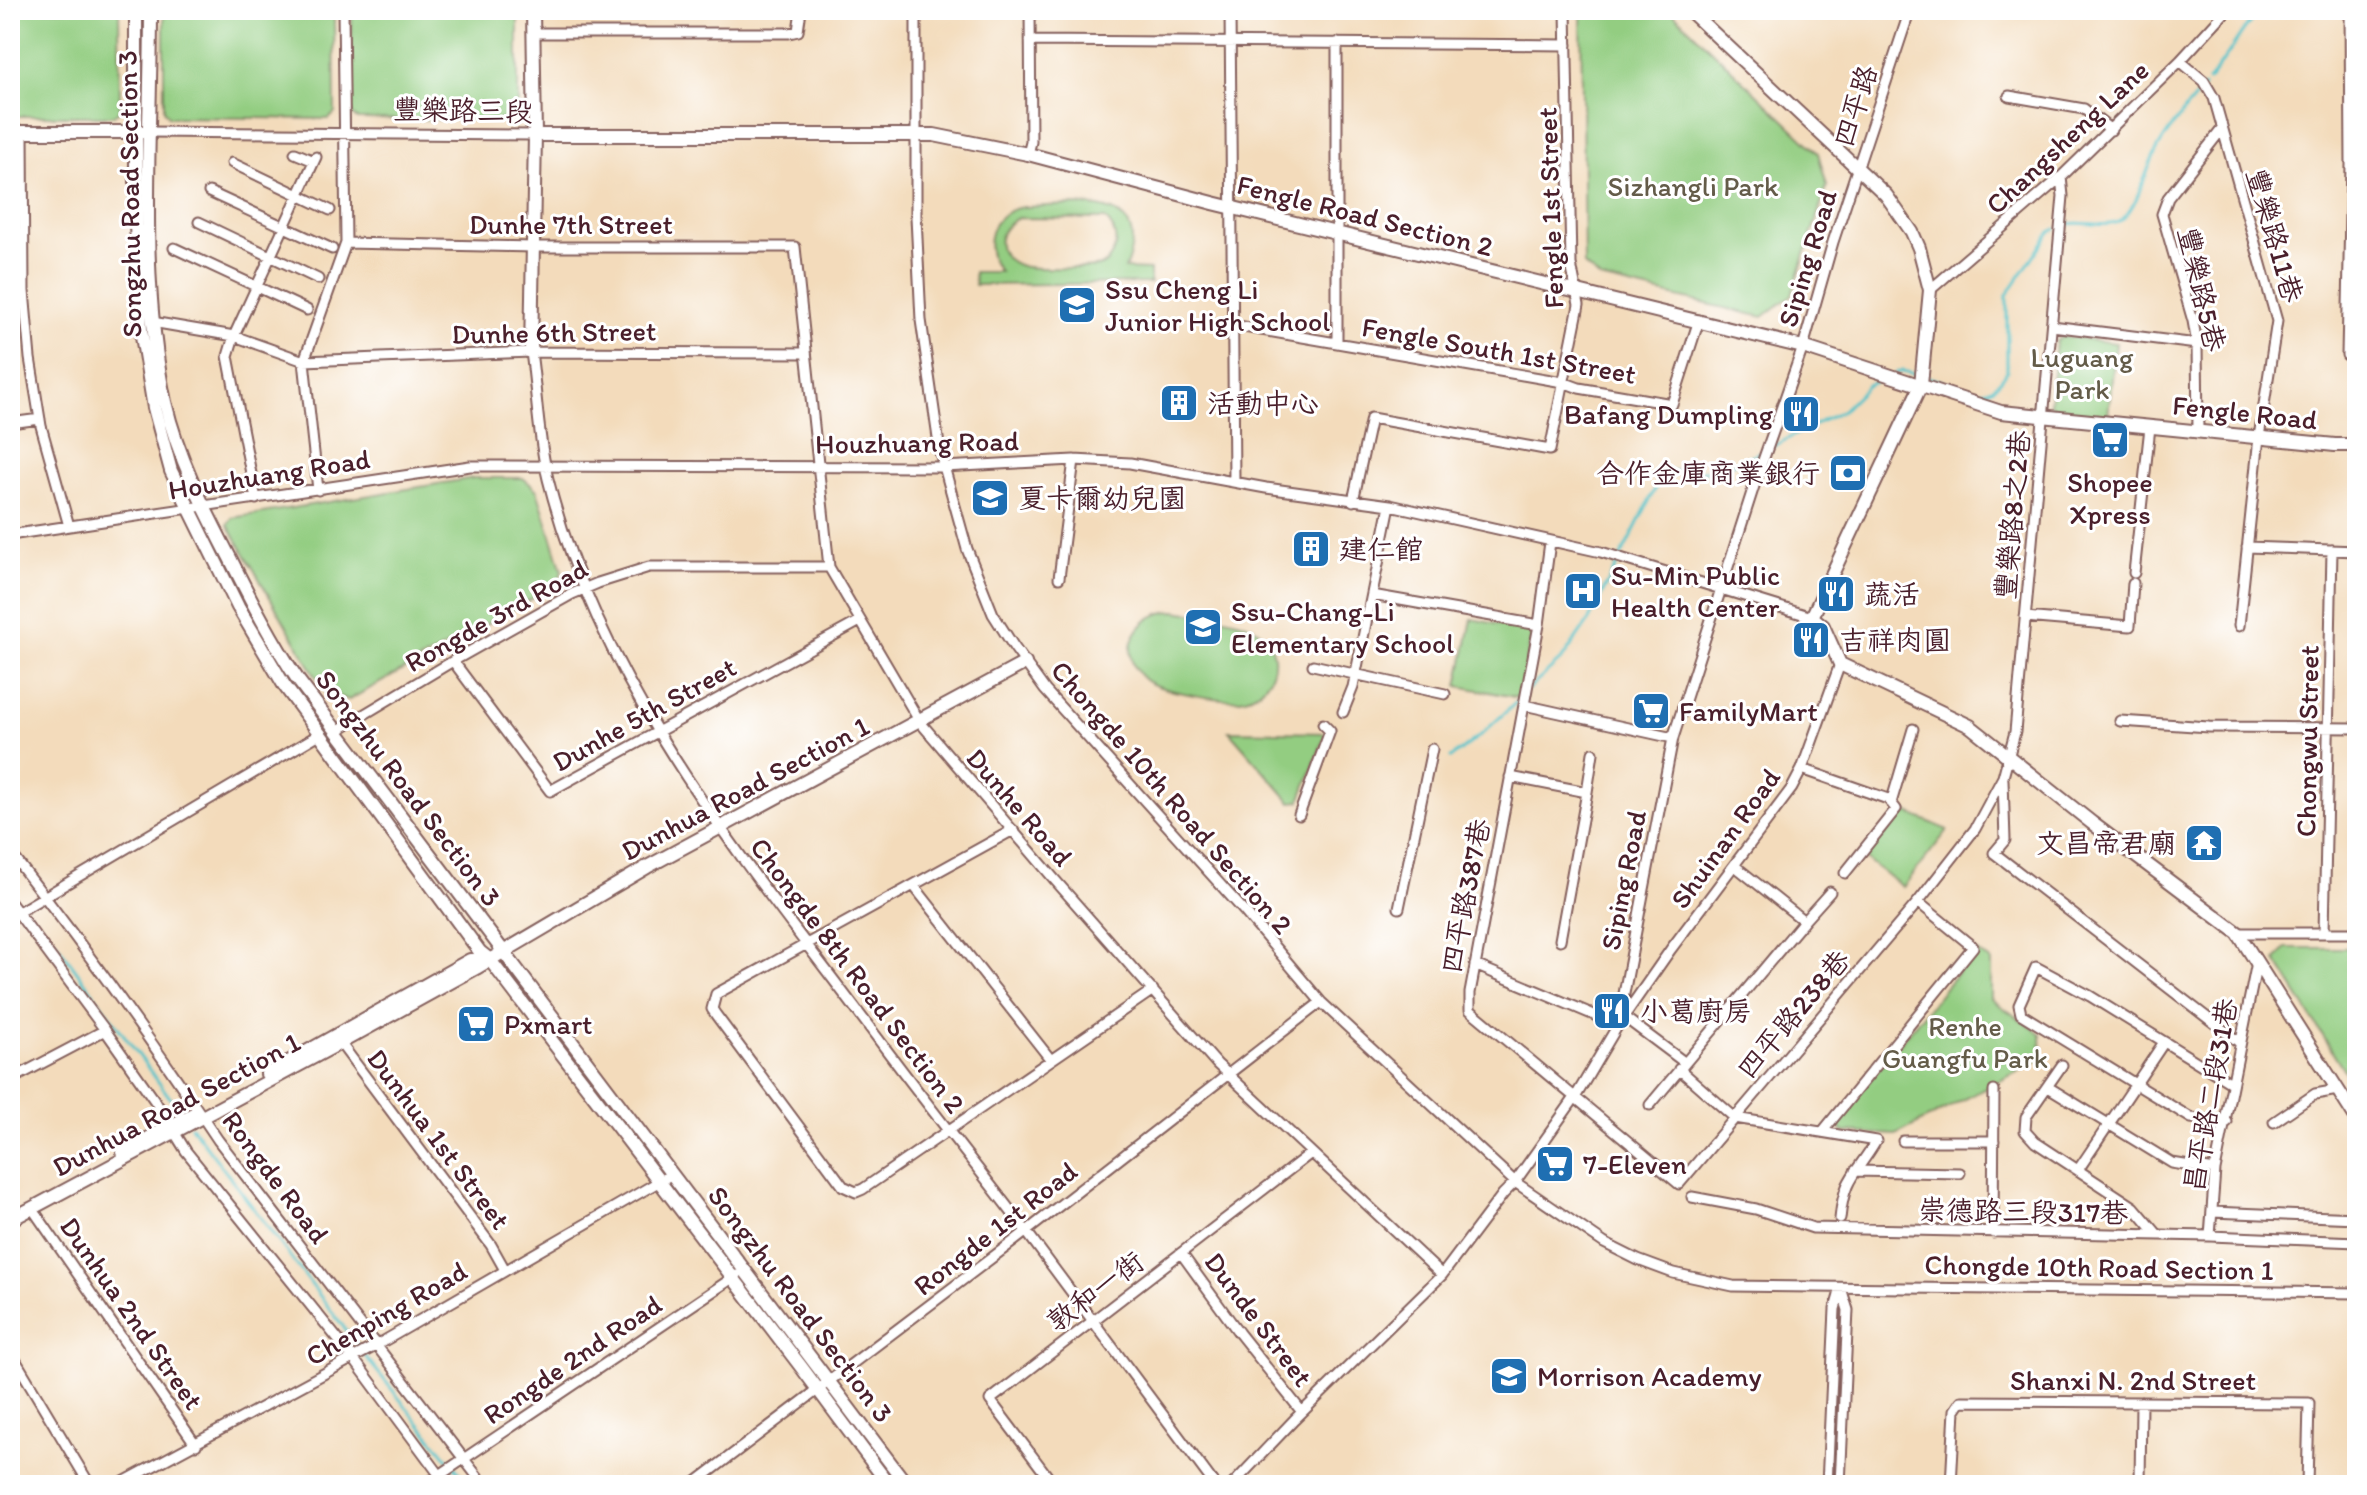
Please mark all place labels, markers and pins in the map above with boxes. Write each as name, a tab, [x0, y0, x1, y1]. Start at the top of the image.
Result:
place label: Ssu Cheng Li Junior High School	[1105, 272, 1330, 338]
school or university icon: Ssu Cheng Li Junior High School	[1056, 284, 1098, 326]
building icon: 活動中心	[1158, 382, 1200, 424]
place label: 活動中心	[1207, 386, 1319, 420]
restaurant icon: Bafang Dumpling	[1780, 393, 1822, 435]
place label: Bafang Dumpling	[1564, 397, 1774, 431]
supermarket icon: Shopee Xpress	[2089, 419, 2131, 461]
bank icon: 合作金庫商業銀行	[1827, 452, 1869, 494]
place label: 合作金庫商業銀行	[1596, 456, 1820, 490]
place label: Shopee Xpress	[2067, 465, 2153, 531]
school or university icon: 夏卡爾幼兒園	[969, 477, 1011, 519]
place label: 夏卡爾幼兒園	[1018, 481, 1186, 515]
building icon: 建仁館	[1290, 528, 1332, 570]
place label: 建仁館	[1339, 532, 1423, 566]
place label: Su-Min Public Health Center	[1611, 558, 1780, 624]
hospital icon: Su-Min Public Health Center	[1562, 570, 1604, 612]
restaurant icon: 蔬活	[1815, 573, 1857, 615]
place label: 蔬活	[1864, 577, 1920, 611]
place label: Ssu-Chang-Li Elementary School	[1231, 594, 1454, 660]
school or university icon: Ssu-Chang-Li Elementary School	[1182, 606, 1224, 648]
restaurant icon: 吉祥肉圓	[1790, 619, 1832, 661]
place label: 吉祥肉圓	[1839, 623, 1951, 657]
supermarket icon: FamilyMart	[1630, 690, 1672, 732]
place label: FamilyMart	[1679, 694, 1818, 728]
temple icon: 文昌帝君廟	[2183, 822, 2225, 864]
place label: 文昌帝君廟	[2036, 826, 2176, 860]
restaurant icon: 小葛廚房	[1591, 990, 1633, 1032]
place label: 小葛廚房	[1640, 994, 1752, 1028]
supermarket icon: Pxmart	[455, 1003, 497, 1045]
place label: Pxmart	[504, 1007, 593, 1041]
supermarket icon: 7-Eleven	[1534, 1143, 1576, 1185]
place label: 7-Eleven	[1583, 1147, 1687, 1181]
school or university icon: Morrison Academy	[1488, 1355, 1530, 1397]
place label: Morrison Academy	[1537, 1359, 1762, 1393]

